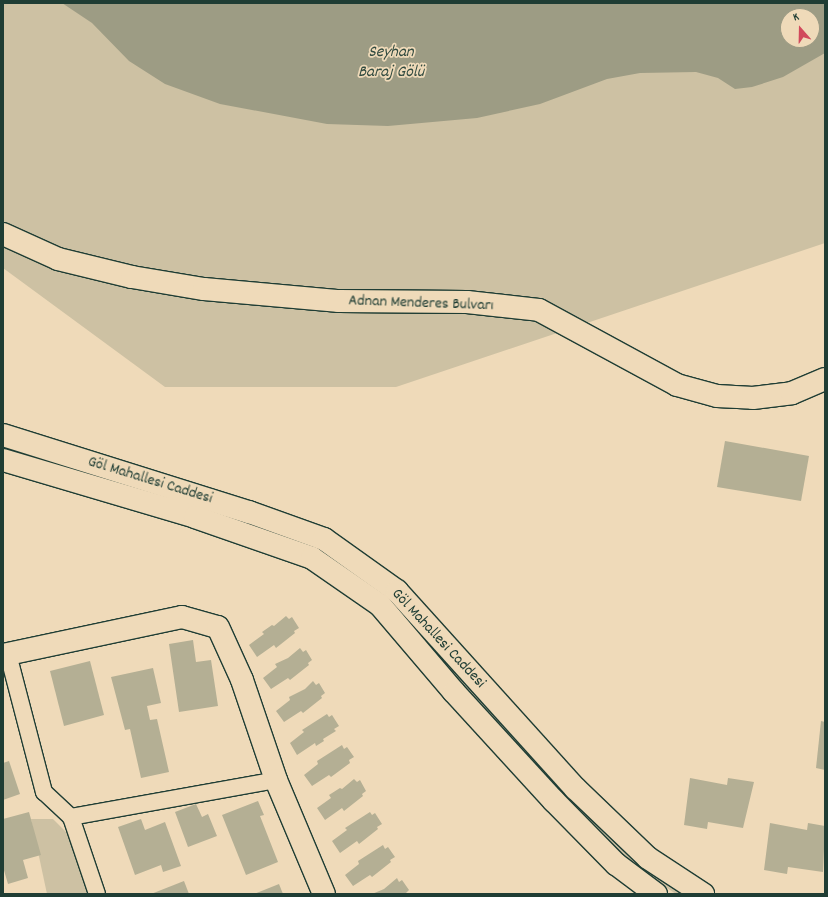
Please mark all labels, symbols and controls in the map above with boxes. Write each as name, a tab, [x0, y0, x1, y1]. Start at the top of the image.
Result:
north arrow	[780, 8, 820, 48]
text: K	[791, 9, 801, 26]
water label: Seyhan Baraj Gölü	[358, 44, 424, 84]
street label: Adnan Menderes Bulvarı	[348, 292, 494, 316]
street label: Göl Mahallesi Caddesi	[85, 453, 215, 509]
street label: Göl Mahallesi Caddesi	[387, 585, 489, 693]

